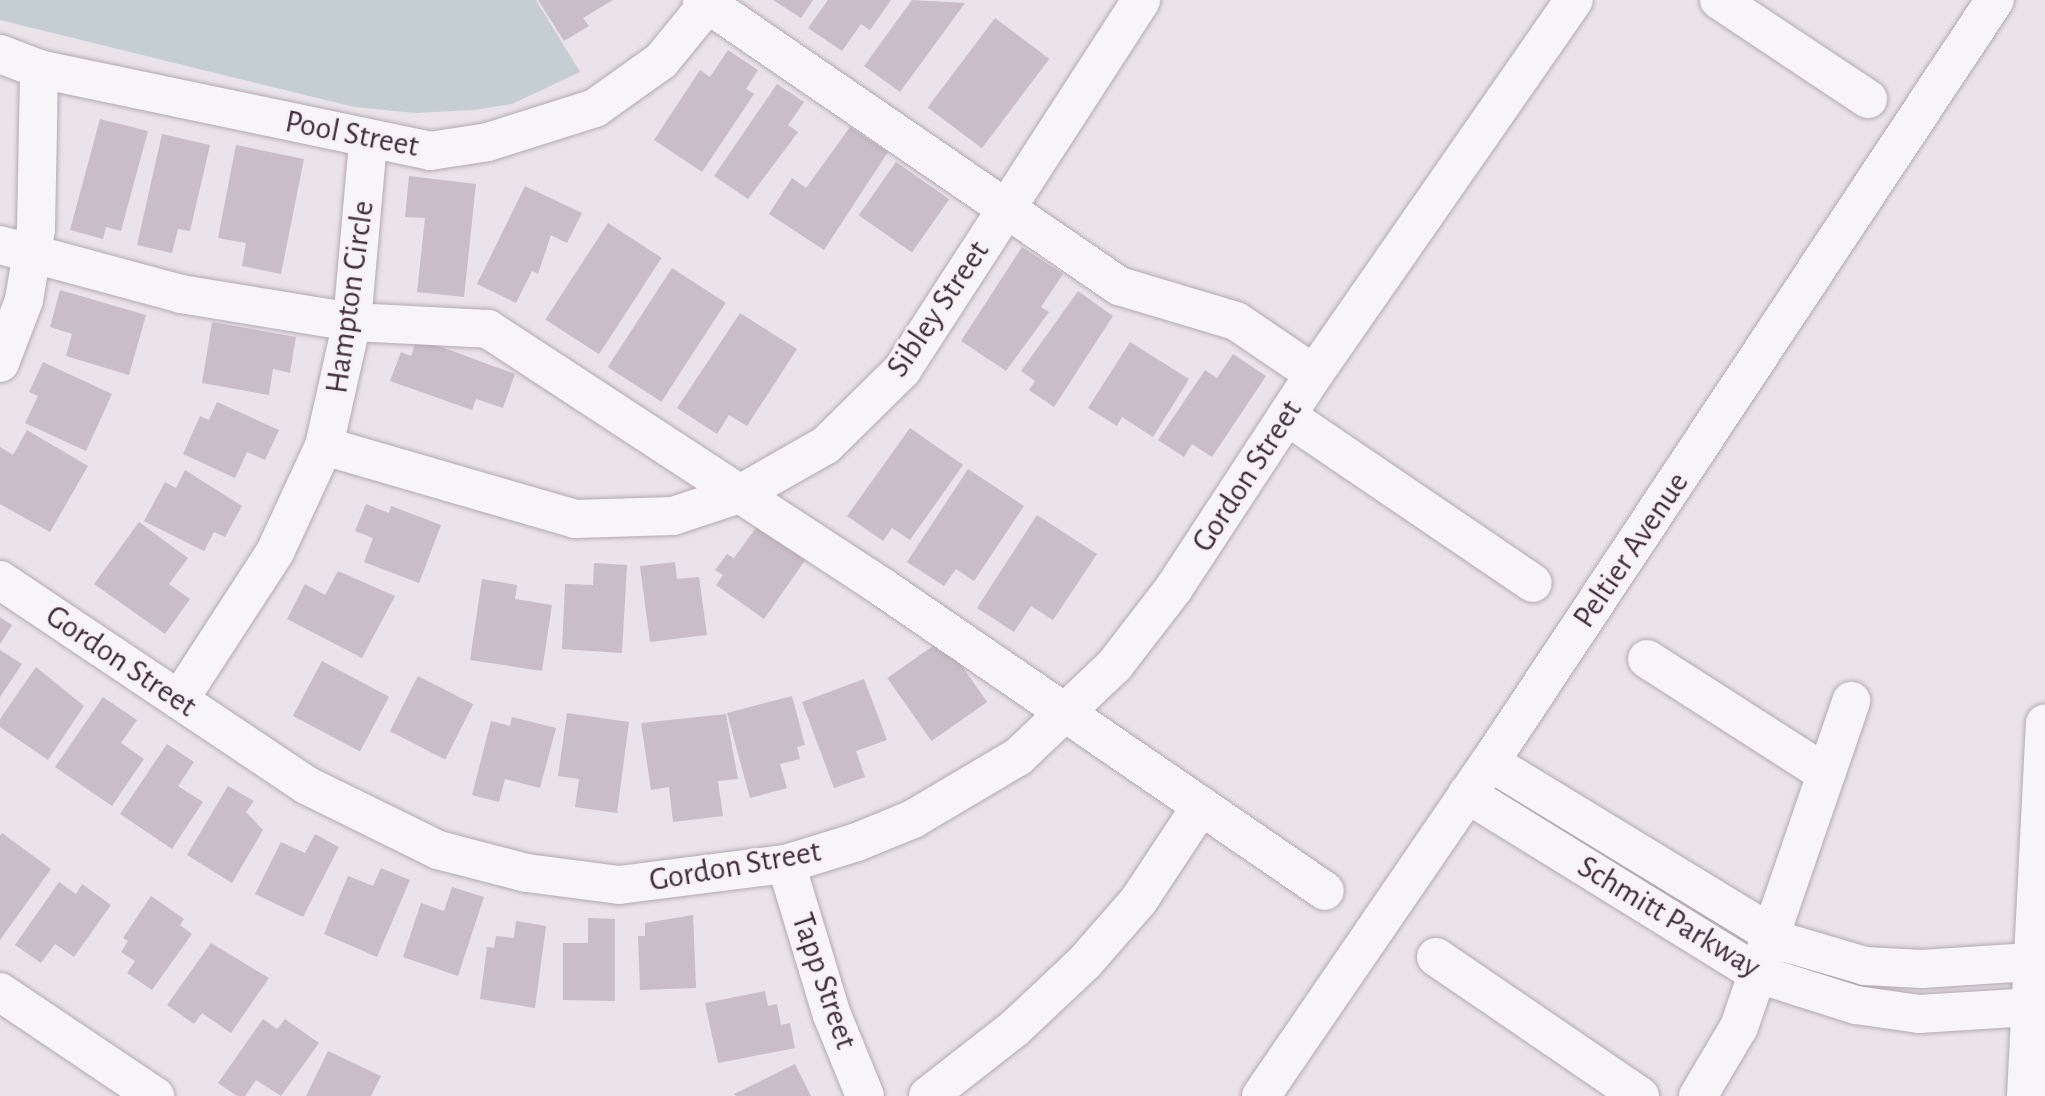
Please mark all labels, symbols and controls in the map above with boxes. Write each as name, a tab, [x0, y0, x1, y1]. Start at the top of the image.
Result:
street label: Pool Street	[282, 102, 422, 166]
street label: Hampton Circle	[317, 198, 383, 396]
street label: Sibley Street	[878, 234, 998, 384]
street label: Gordon Street	[1184, 393, 1310, 559]
street label: Peltier Avenue	[1565, 465, 1697, 635]
street label: Gordon Street	[38, 597, 204, 725]
street label: Gordon Street	[646, 832, 824, 900]
street label: Schmitt Parkway	[1571, 847, 1767, 987]
street label: Tapp Street	[783, 908, 865, 1054]

